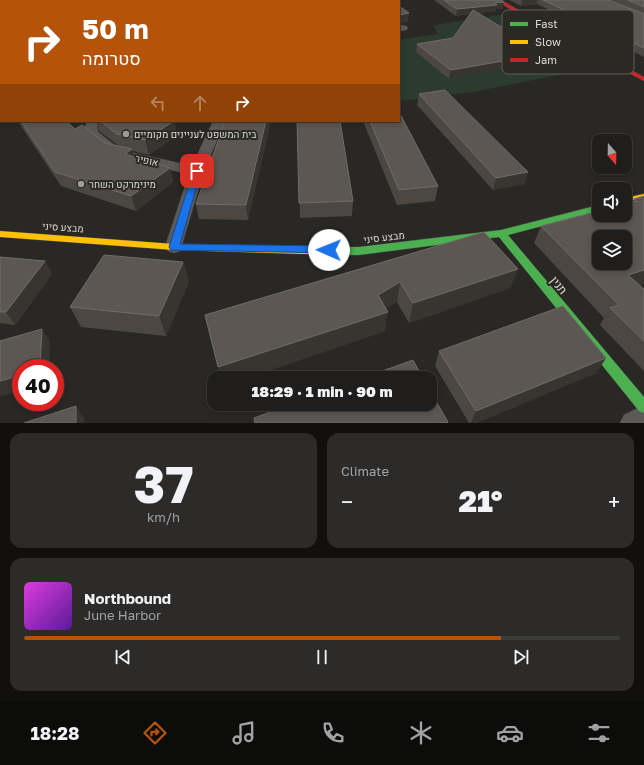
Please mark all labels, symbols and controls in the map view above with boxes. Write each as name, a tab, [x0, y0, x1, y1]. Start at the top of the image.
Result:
legend	[502, 10, 634, 74]
text: 50 m	[82, 12, 149, 45]
icon: right	[16, 16, 68, 68]
text: Fast	[535, 17, 558, 30]
text: Slow	[535, 35, 561, 48]
text: סטרומה	[82, 47, 141, 69]
text: Jam	[535, 53, 557, 66]
icon: left	[147, 92, 169, 114]
icon: ahead	[189, 92, 211, 114]
icon: right	[231, 92, 253, 114]
place label: בית המשפט לעניינים מקומיים	[134, 128, 257, 140]
marker: בית המשפט לעניינים מקומיים	[121, 129, 131, 139]
north arrow	[592, 134, 632, 174]
map controls	[592, 134, 632, 270]
street label: אופיר	[134, 152, 160, 168]
pin	[180, 154, 214, 188]
icon: arrive	[186, 160, 208, 182]
place label: מינימרקט השחר	[89, 178, 156, 190]
marker: מינימרקט השחר	[76, 179, 86, 189]
button: sound	[592, 182, 632, 222]
street label: מבצע סיני	[42, 220, 84, 234]
position arrow	[308, 229, 350, 271]
street label: מבצע סיני	[363, 229, 405, 245]
button: layers	[592, 230, 632, 270]
street label: תנין	[547, 273, 571, 297]
speed limit sign: 40	[12, 359, 64, 411]
text: 18:29 · 1 min · 90 m	[251, 382, 393, 400]
text: 37	[133, 452, 194, 514]
text: Climate	[341, 463, 389, 479]
text: 21°	[458, 483, 503, 519]
text: −	[341, 488, 353, 515]
text: +	[608, 488, 620, 515]
text: km/h	[147, 509, 180, 525]
text: Northbound	[84, 589, 171, 607]
text: June Harbor	[84, 607, 161, 623]
icon: previous	[112, 646, 134, 668]
icon: pause	[311, 646, 333, 668]
icon: next	[510, 646, 532, 668]
icon: directions	[141, 719, 169, 747]
icon: music	[230, 719, 258, 747]
icon: phone	[319, 719, 347, 747]
icon: climate	[407, 719, 435, 747]
icon: car	[496, 719, 524, 747]
icon: filters	[585, 719, 613, 747]
text: 18:28	[30, 722, 80, 744]

